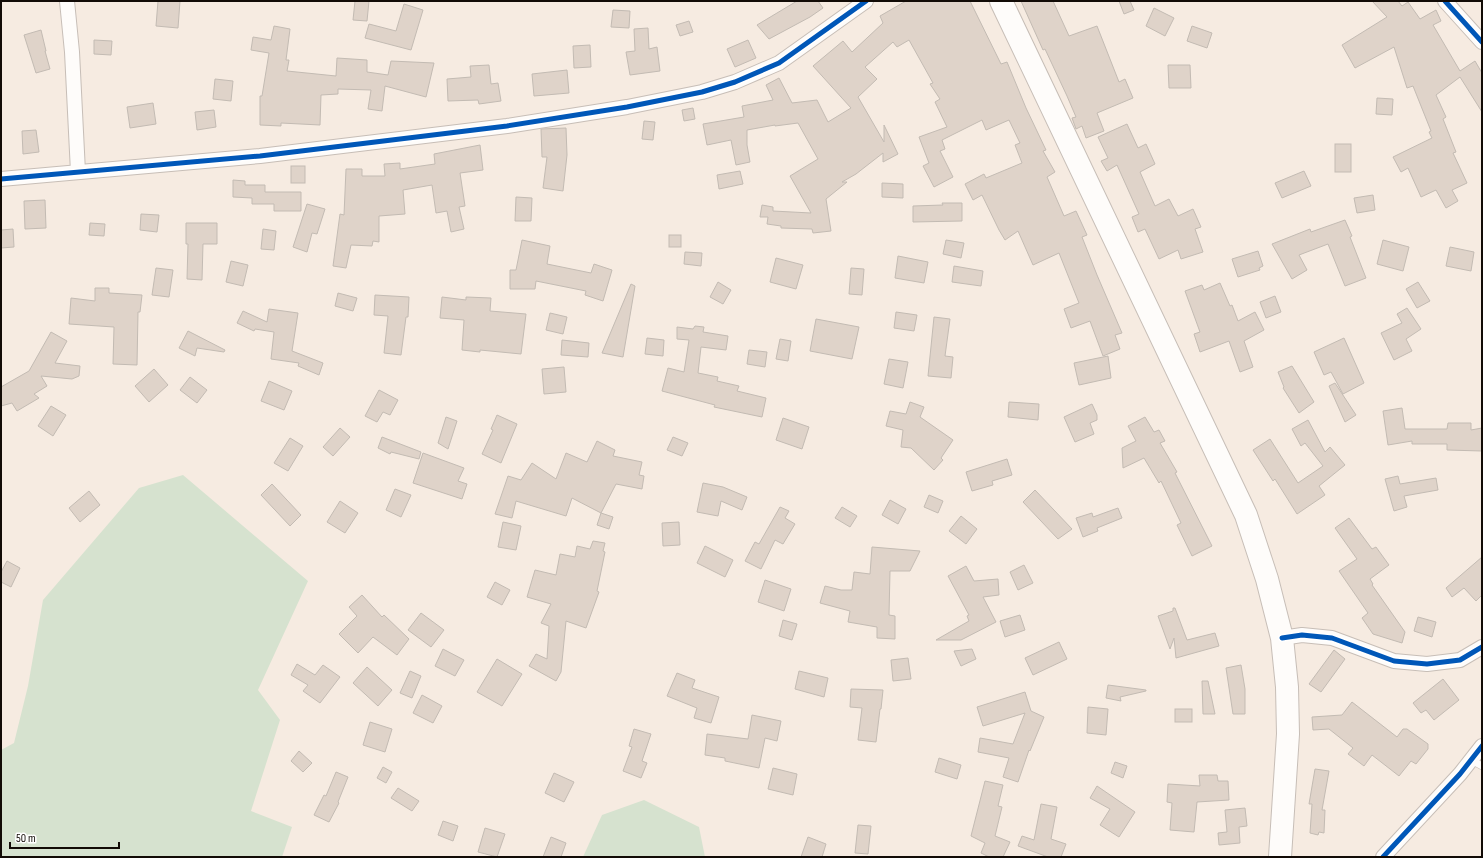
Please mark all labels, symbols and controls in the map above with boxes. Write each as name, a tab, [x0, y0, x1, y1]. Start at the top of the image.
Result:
scale bar	[10, 824, 119, 850]
text: 50 m	[16, 831, 36, 846]

